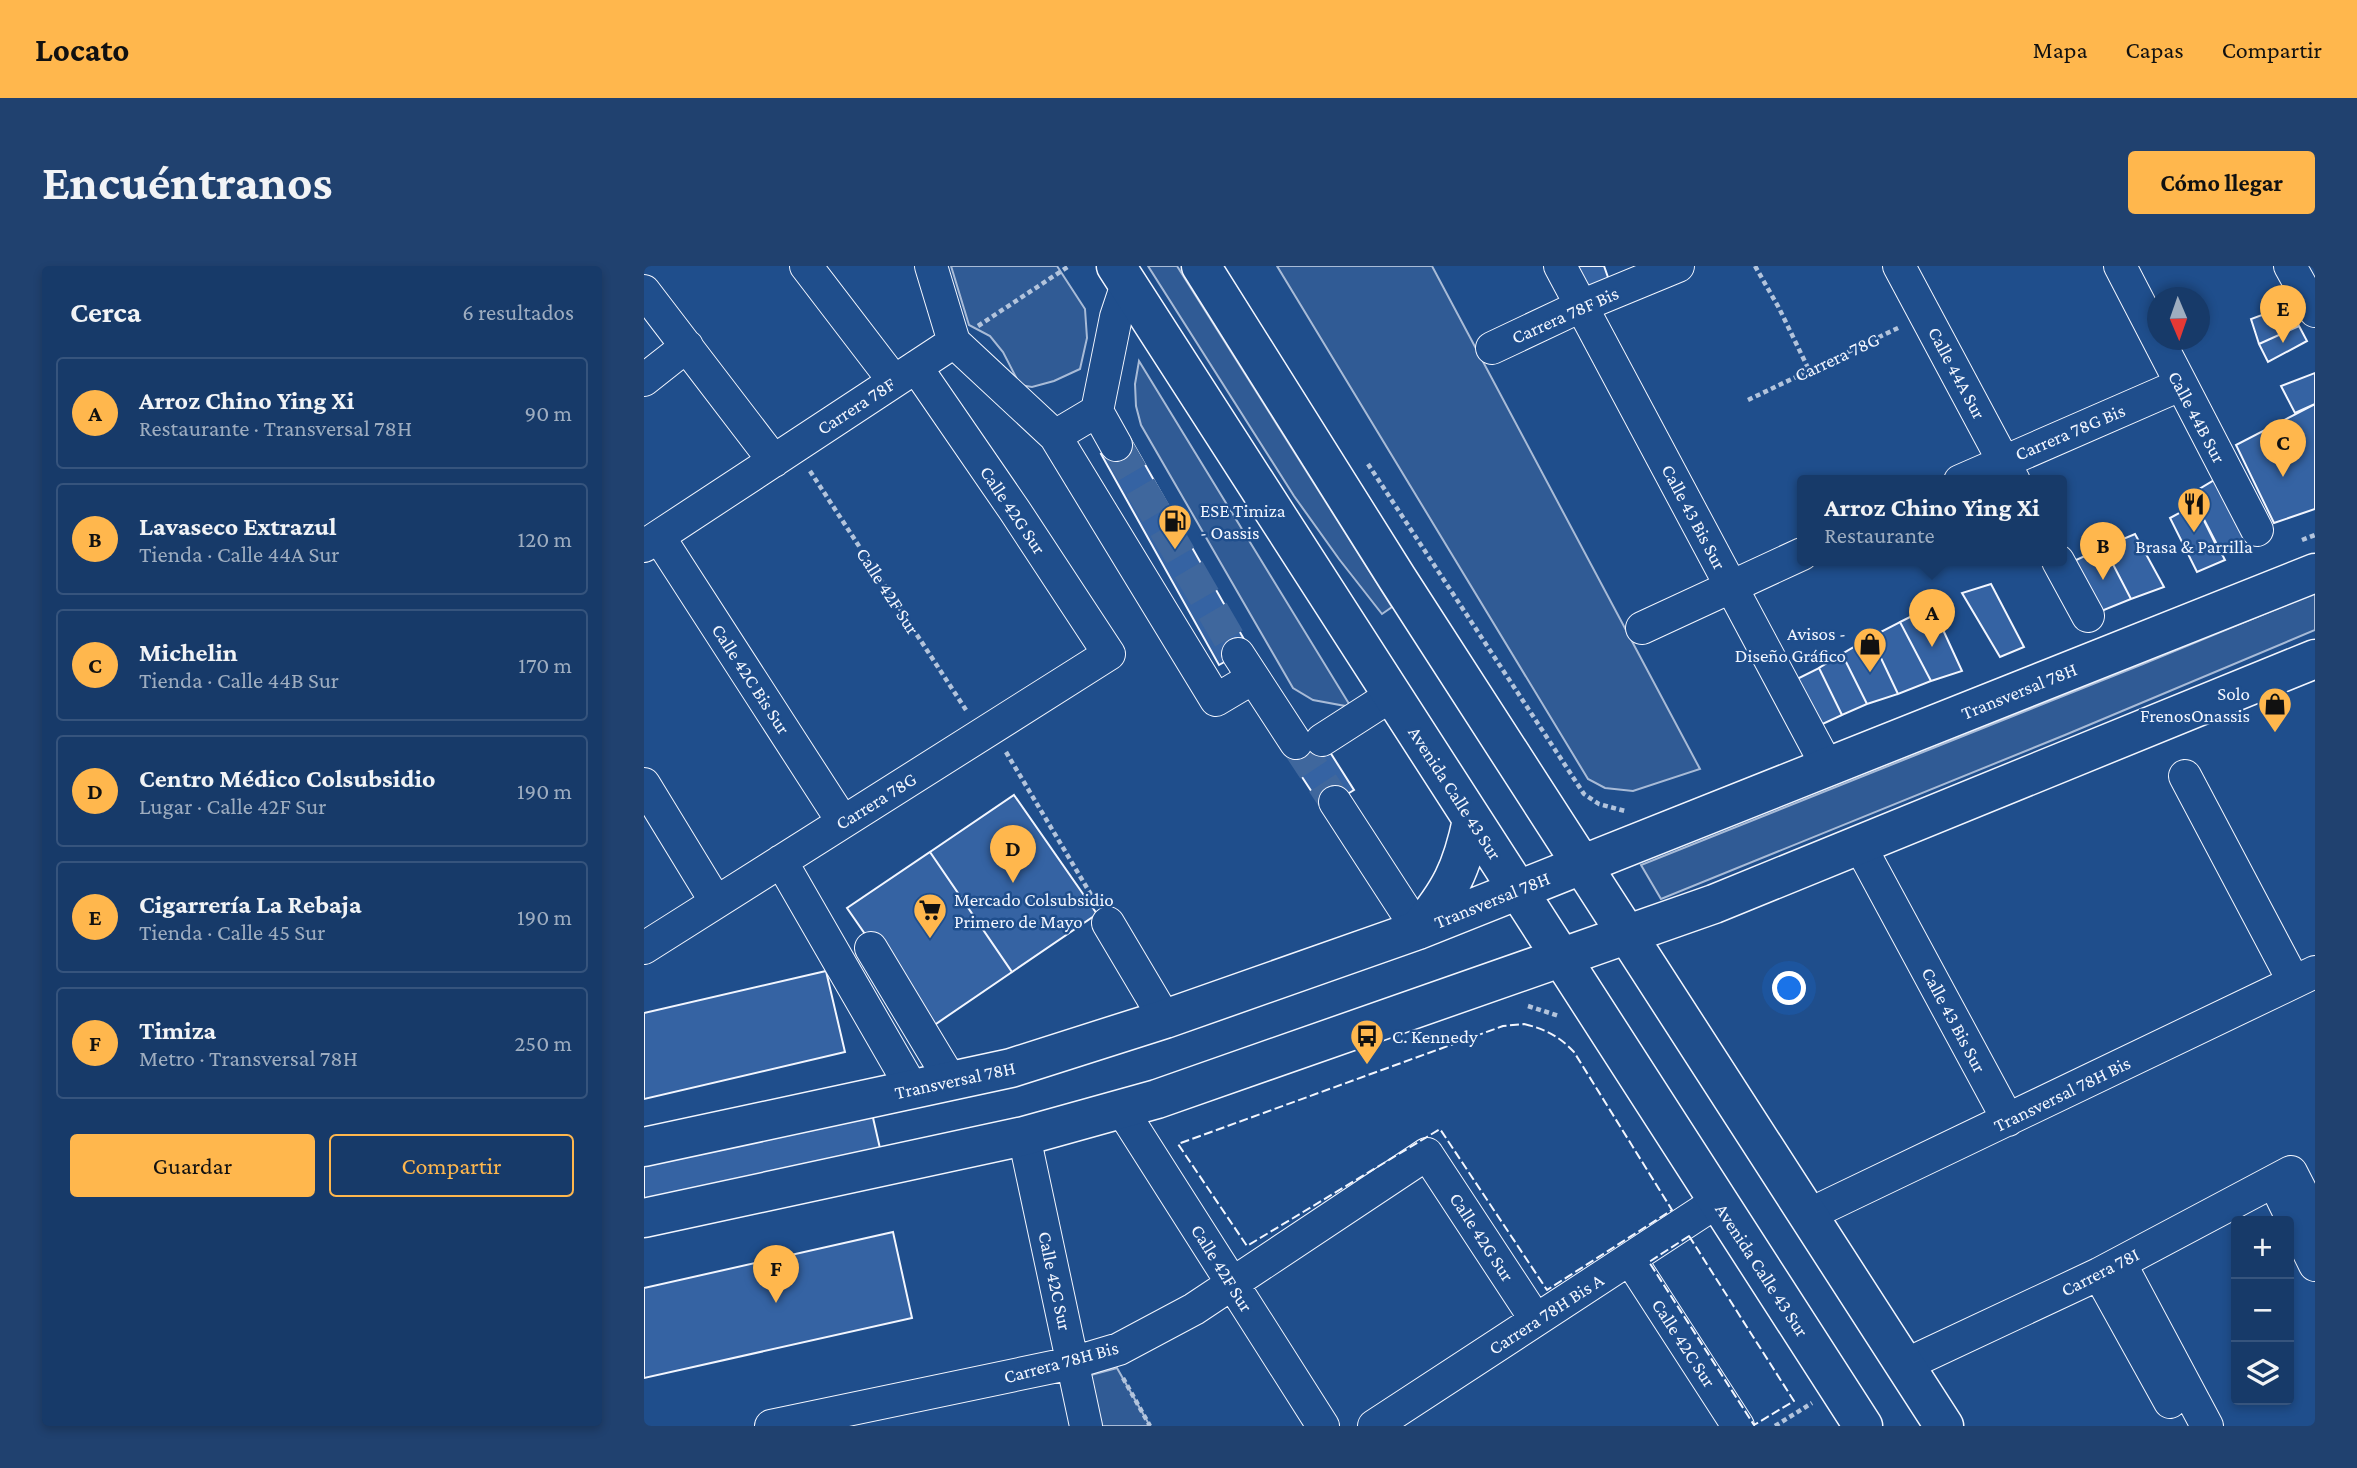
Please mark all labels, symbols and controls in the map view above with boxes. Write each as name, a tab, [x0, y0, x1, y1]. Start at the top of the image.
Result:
text: Locato	[35, 31, 130, 68]
text: Mapa	[2033, 36, 2088, 63]
text: Capas	[2126, 36, 2184, 63]
text: Compartir	[2222, 36, 2322, 63]
button: Cómo llegar	[2128, 151, 2315, 214]
text: Encuéntranos	[42, 155, 332, 210]
street label: Carrera 78F Bis	[1508, 282, 1622, 348]
pin: E	[2260, 285, 2306, 343]
north arrow	[2147, 287, 2210, 350]
text: Cerca	[70, 295, 141, 328]
text: 6 resultados	[462, 299, 574, 325]
street label: Calle 44A Sur	[1924, 323, 1990, 423]
street label: Carrera 78G	[1791, 328, 1883, 386]
street label: Calle 44B Sur	[2164, 368, 2230, 467]
street label: Carrera 78F	[813, 373, 899, 439]
text: Arroz Chino Ying Xi	[139, 386, 354, 415]
street label: Carrera 78G Bis	[2012, 399, 2128, 465]
text: A	[88, 400, 102, 426]
text: 90 m	[525, 400, 572, 426]
text: Restaurante · Transversal 78H	[139, 415, 412, 441]
pin: C	[2260, 419, 2306, 477]
street label: Calle 43 Bis Sur	[1657, 461, 1731, 573]
street label: Calle 42G Sur	[976, 462, 1050, 558]
popup	[1797, 475, 2067, 566]
restaurant icon: Brasa & Parrilla	[2175, 485, 2213, 534]
text: Arroz Chino Ying Xi	[1824, 493, 2040, 522]
place label: ESE Timiza - Oassis	[1200, 500, 1286, 543]
fuel station icon: ESE Timiza - Oassis	[1156, 502, 1194, 551]
text: Lavaseco Extrazul	[139, 512, 337, 541]
text: Restaurante	[1824, 522, 1935, 548]
pin: B	[2080, 522, 2126, 580]
text: B	[88, 526, 102, 552]
text: 120 m	[518, 526, 572, 552]
place label: Brasa & Parrilla	[2135, 536, 2253, 557]
text: Tienda · Calle 44A Sur	[139, 541, 340, 567]
street label: Calle 42F Sur	[852, 544, 924, 638]
pin: A	[1909, 589, 1955, 647]
street label: Calle 42C Bis Sur	[708, 620, 795, 738]
place label: Avisos - Diseño Gráfico	[1735, 623, 1846, 666]
shop icon: Avisos - Diseño Gráfico	[1851, 625, 1889, 674]
text: Michelin	[139, 638, 238, 667]
text: C	[88, 652, 102, 678]
text: 170 m	[518, 652, 572, 678]
street label: Transversal 78H	[1958, 658, 2080, 724]
text: Tienda · Calle 44B Sur	[139, 667, 339, 693]
place label: Solo FrenosOnassis	[2140, 683, 2250, 726]
shop icon: Solo FrenosOnassis	[2256, 685, 2294, 734]
street label: Avenida Calle 43 Sur	[1404, 722, 1506, 864]
text: Centro Médico Colsubsidio	[139, 764, 436, 793]
street label: Carrera 78G	[832, 768, 920, 834]
text: D	[87, 778, 103, 804]
text: 190 m	[517, 778, 572, 804]
text: Lugar · Calle 42F Sur	[139, 793, 326, 819]
pin: D	[990, 825, 1036, 883]
street label: Transversal 78H	[1431, 867, 1553, 933]
place label: Mercado Colsubsidio Primero de Mayo	[954, 889, 1114, 932]
text: Cigarrería La Rebaja	[139, 890, 362, 919]
supermarket icon: Mercado Colsubsidio Primero de Mayo	[911, 891, 949, 940]
text: E	[88, 904, 102, 930]
text: 190 m	[517, 904, 572, 930]
text: Tienda · Calle 45 Sur	[139, 919, 325, 945]
street label: Calle 43 Bis Sur	[1917, 964, 1991, 1076]
your location	[1772, 971, 1806, 1005]
text: Timiza	[139, 1016, 216, 1045]
bus stop icon: C. Kennedy	[1348, 1017, 1386, 1066]
place label: C. Kennedy	[1392, 1026, 1478, 1047]
text: F	[89, 1030, 101, 1056]
text: 250 m	[514, 1030, 572, 1056]
text: Metro · Transversal 78H	[139, 1045, 358, 1071]
street label: Transversal 78H Bis	[1990, 1052, 2134, 1136]
street label: Transversal 78H	[893, 1057, 1017, 1103]
button: Guardar	[70, 1134, 315, 1197]
button: Compartir	[329, 1134, 574, 1197]
street label: Calle 42G Sur	[1446, 1189, 1519, 1286]
street label: Avenida Calle 43 Sur	[1711, 1199, 1813, 1341]
map controls	[2231, 1216, 2294, 1405]
button: +	[2231, 1216, 2294, 1279]
street label: Calle 42F Sur	[1187, 1220, 1257, 1316]
street label: Calle 42C Sur	[1034, 1229, 1076, 1333]
street label: Carrera 78I	[2057, 1243, 2143, 1301]
pin: F	[753, 1245, 799, 1303]
street label: Carrera 78H Bis A	[1485, 1269, 1607, 1359]
button: −	[2231, 1279, 2294, 1342]
street label: Calle 42C Sur	[1648, 1295, 1720, 1391]
street label: Carrera 78H Bis	[1001, 1337, 1121, 1387]
button: layers	[2231, 1342, 2294, 1405]

